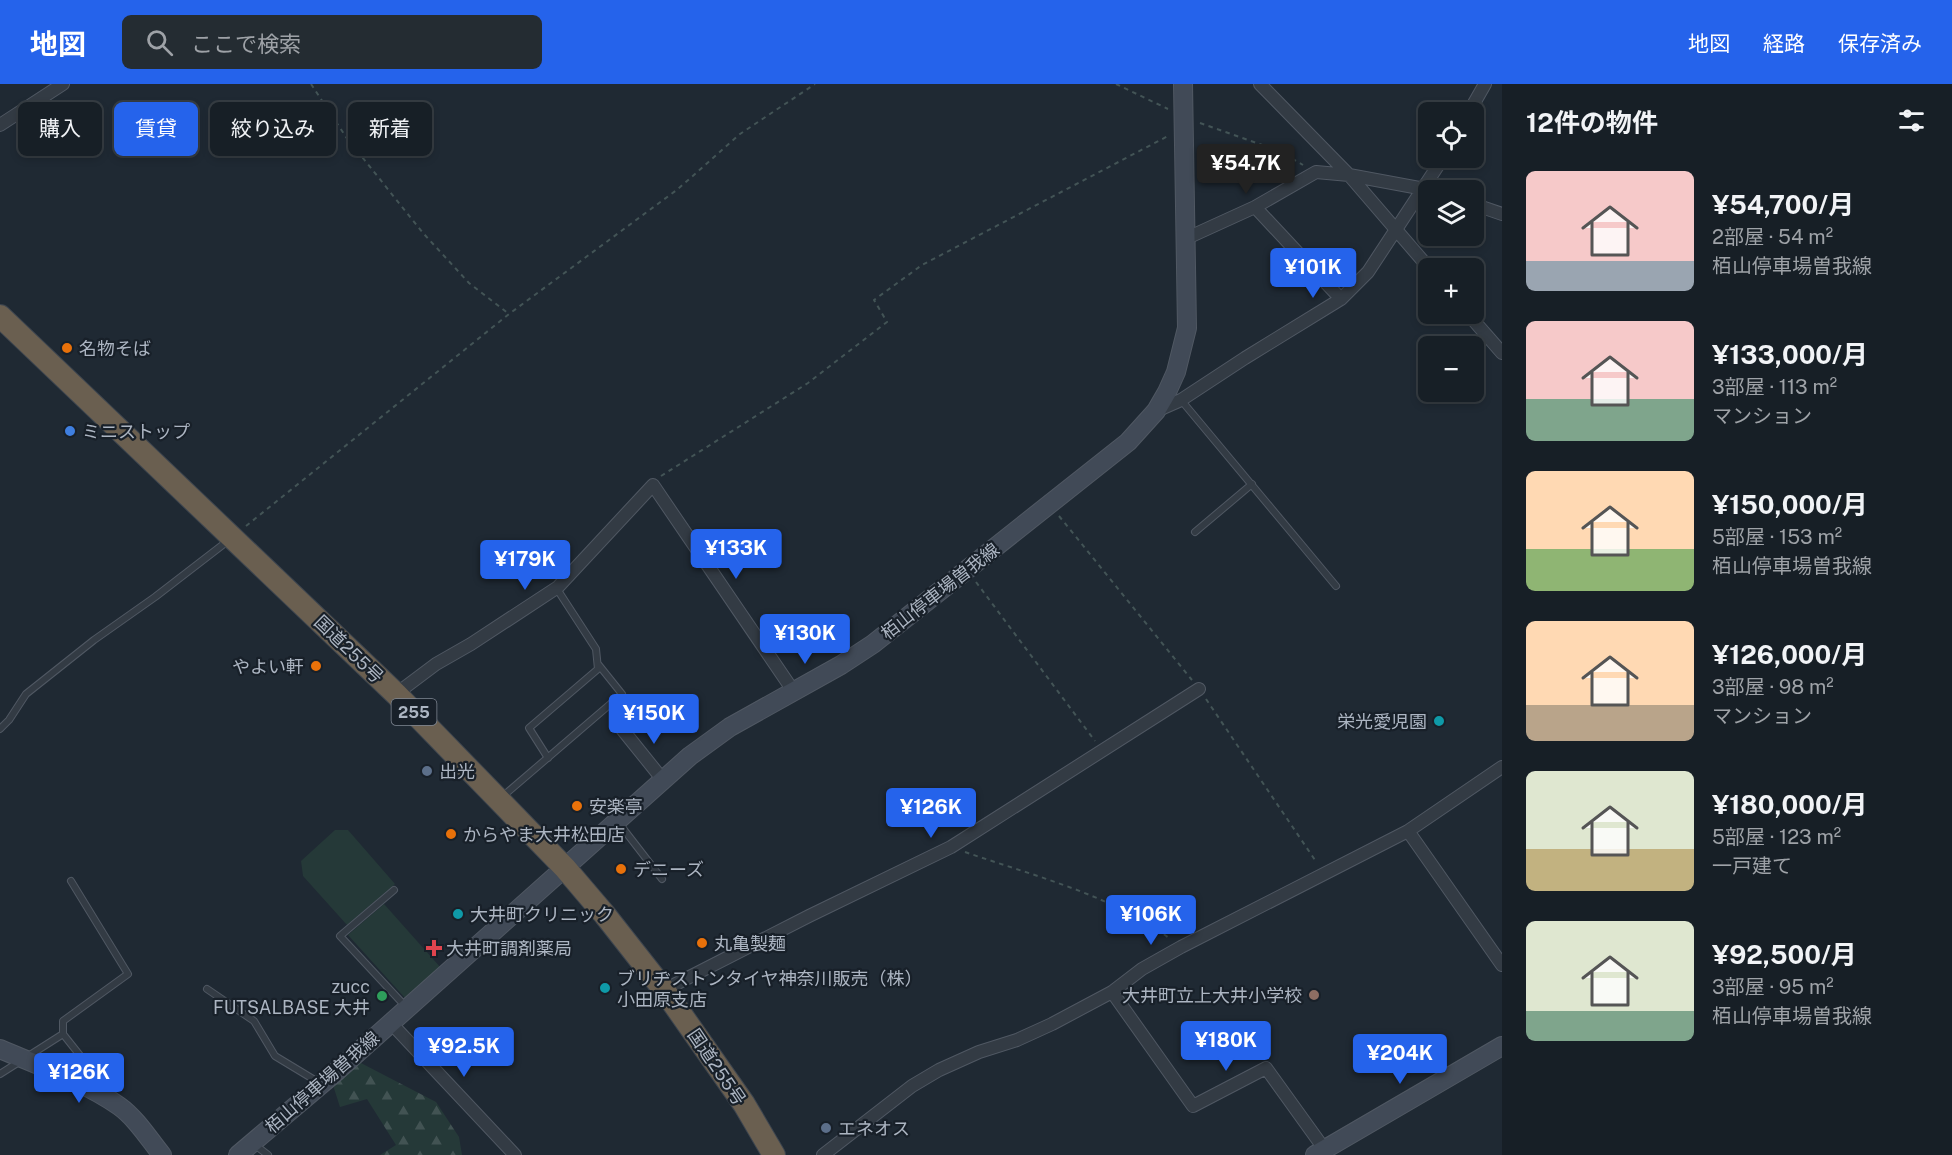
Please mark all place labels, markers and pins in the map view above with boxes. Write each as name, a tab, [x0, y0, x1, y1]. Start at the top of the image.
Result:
pin: ¥54.7K	[1197, 144, 1295, 195]
pin: ¥101K	[1271, 248, 1355, 299]
place label: 名物そば	[79, 338, 151, 359]
marker: 名物そば	[60, 341, 74, 355]
place label: ミニストップ	[82, 421, 190, 442]
marker: ミニストップ	[63, 424, 77, 438]
pin: ¥133K	[694, 529, 778, 580]
pin: ¥179K	[483, 540, 567, 591]
pin: ¥130K	[763, 614, 847, 665]
place label: やよい軒	[232, 656, 304, 677]
marker: やよい軒	[309, 659, 323, 673]
pin: ¥150K	[612, 694, 696, 745]
place label: 栄光愛児園	[1337, 711, 1427, 732]
marker: 栄光愛児園	[1432, 714, 1446, 728]
place label: 出光	[439, 761, 475, 782]
marker: 出光	[420, 764, 434, 778]
pin: ¥126K	[889, 788, 973, 839]
place label: 安楽亭	[589, 796, 643, 817]
marker: 安楽亭	[570, 799, 584, 813]
place label: からやま大井松田店	[463, 824, 625, 845]
marker: からやま大井松田店	[444, 827, 458, 841]
place label: デニーズ	[633, 859, 704, 880]
marker: デニーズ	[614, 862, 628, 876]
pin: ¥106K	[1109, 895, 1193, 946]
place label: 大井町クリニック	[470, 904, 614, 925]
marker: 大井町クリニック	[451, 907, 465, 921]
place label: 丸亀製麺	[714, 933, 786, 954]
marker: 丸亀製麺	[695, 936, 709, 950]
place label: 大井町調剤薬局	[446, 938, 572, 959]
marker: 大井町調剤薬局	[427, 941, 441, 955]
place label: ブリヂストンタイヤ神奈川販売（株） 小田原支店	[617, 968, 922, 1010]
place label: zucc FUTSALBASE 大井	[213, 976, 370, 1018]
marker: ブリヂストンタイヤ神奈川販売（株） 小田原支店	[598, 981, 612, 995]
place label: 大井町立上大井小学校	[1122, 985, 1302, 1006]
marker: 大井町立上大井小学校	[1307, 988, 1321, 1002]
marker: zucc FUTSALBASE 大井	[375, 989, 389, 1003]
pin: ¥180K	[1184, 1021, 1268, 1072]
pin: ¥92.5K	[415, 1027, 513, 1078]
pin: ¥204K	[1358, 1034, 1442, 1085]
pin: ¥126K	[37, 1053, 121, 1104]
place label: エネオス	[838, 1118, 910, 1139]
marker: エネオス	[819, 1121, 833, 1135]

